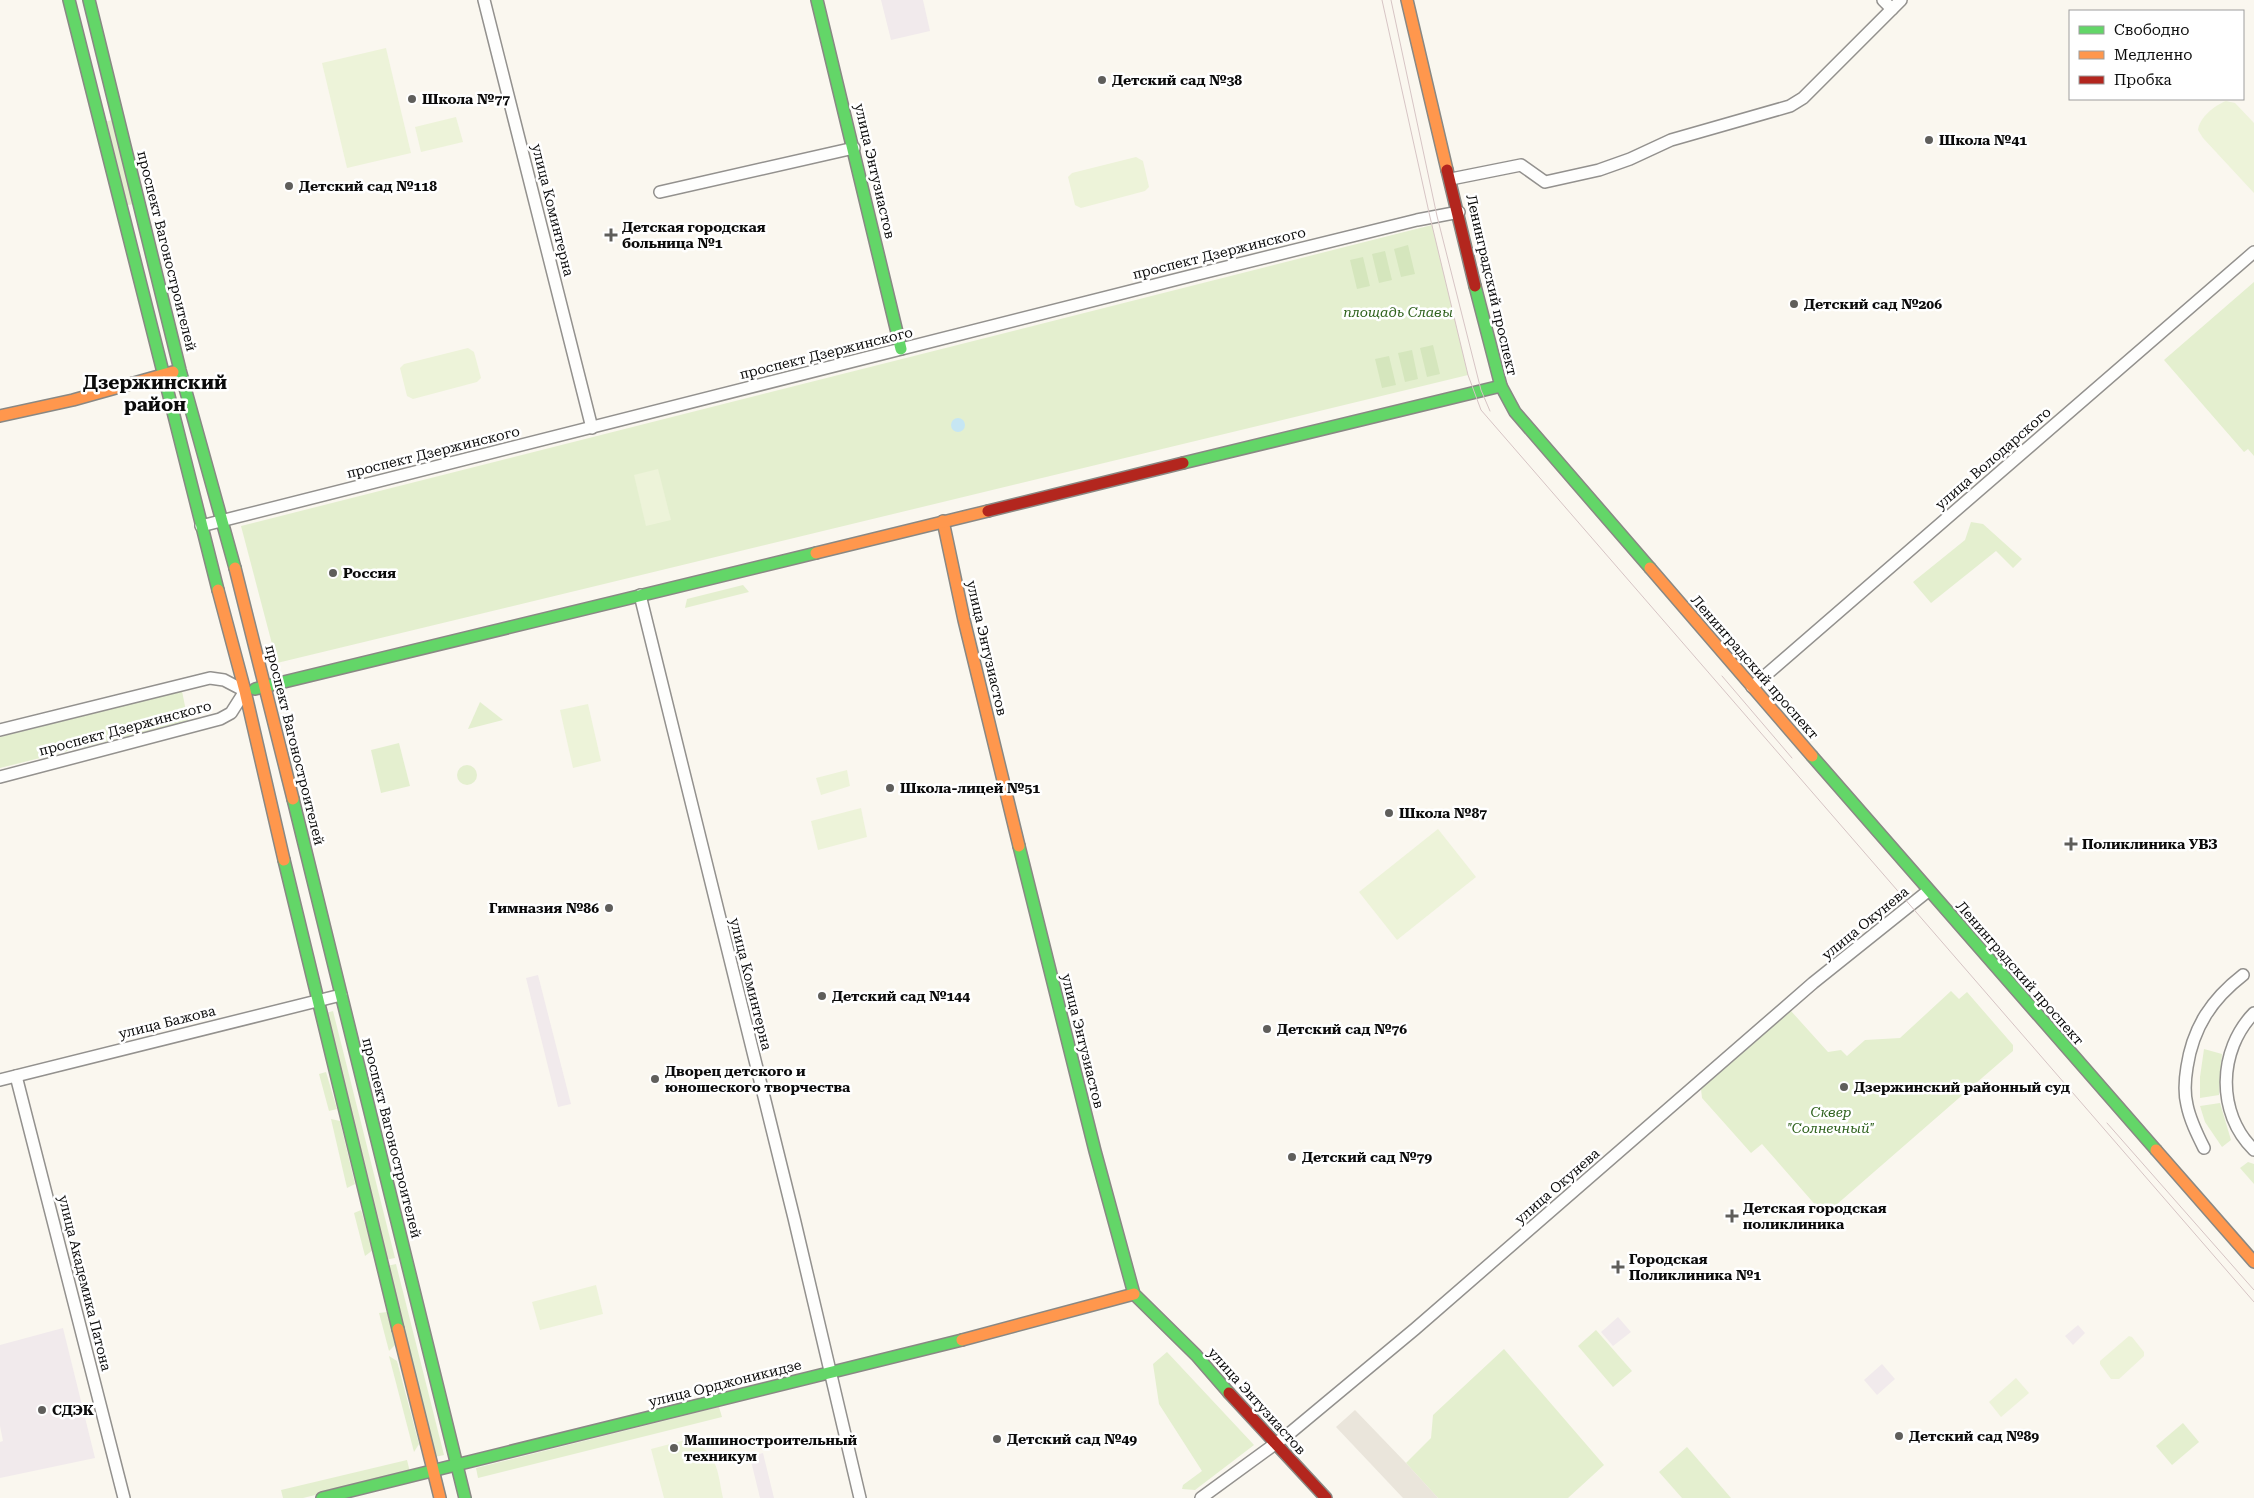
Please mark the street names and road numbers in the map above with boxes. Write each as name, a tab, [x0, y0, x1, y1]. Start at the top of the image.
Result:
street label: улица Энтузиастов	[852, 102, 898, 240]
street label: улица Коминтерна	[529, 142, 577, 278]
street label: проспект Вагоностроителей	[134, 149, 200, 353]
street label: Ленинградский проспект	[1463, 193, 1521, 377]
street label: проспект Дзержинского	[1131, 224, 1307, 282]
street label: проспект Дзержинского	[738, 324, 914, 382]
street label: улица Володарского	[1932, 404, 2054, 512]
street label: проспект Дзержинского	[345, 423, 521, 481]
street label: улица Энтузиастов	[964, 579, 1010, 717]
street label: Ленинградский проспект	[1688, 592, 1822, 742]
street label: проспект Вагоностроителей	[262, 643, 328, 847]
street label: проспект Дзержинского	[37, 697, 213, 759]
street label: улица Окунева	[1819, 883, 1912, 963]
street label: Ленинградский проспект	[1953, 898, 2087, 1048]
street label: улица Коминтерна	[727, 916, 775, 1052]
street label: улица Энтузиастов	[1059, 972, 1107, 1110]
street label: улица Бажова	[117, 1002, 218, 1042]
street label: проспект Вагоностроителей	[359, 1036, 425, 1240]
street label: улица Окунева	[1512, 1145, 1603, 1227]
street label: улица Академика Патона	[55, 1193, 115, 1373]
street label: улица Энтузиастов	[1205, 1344, 1309, 1458]
street label: улица Орджоникидзе	[647, 1356, 803, 1410]

